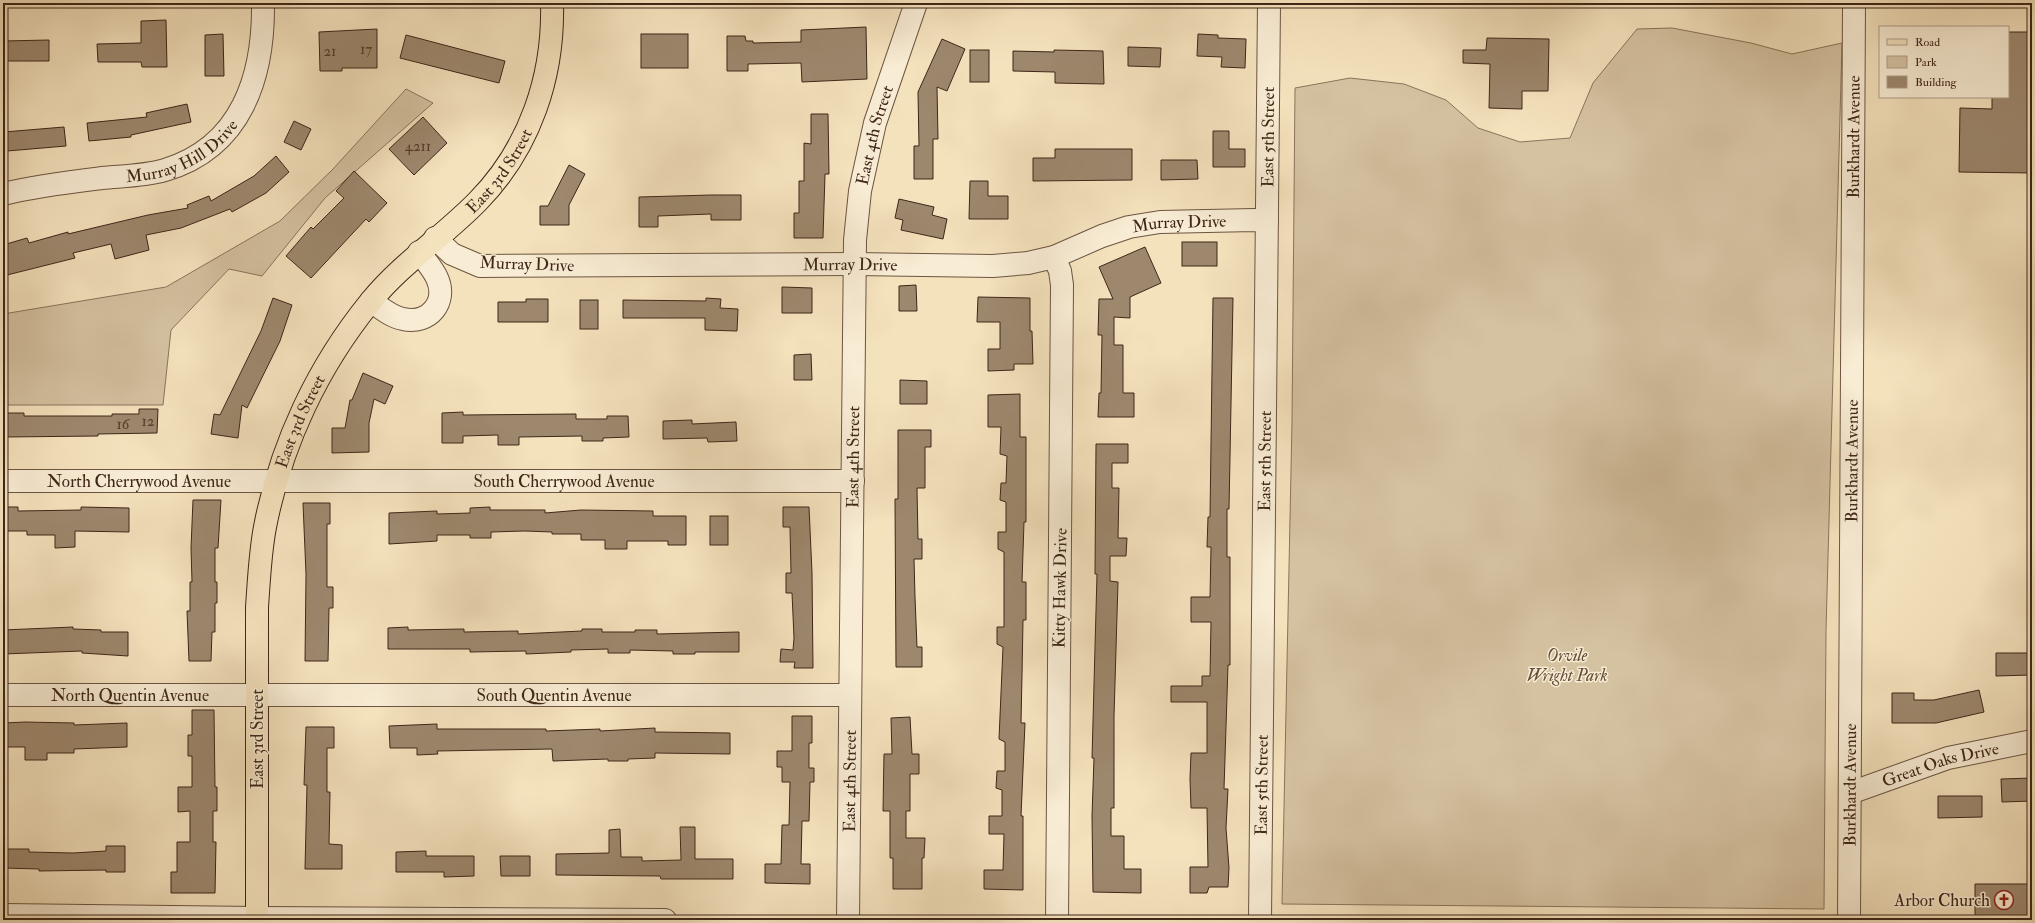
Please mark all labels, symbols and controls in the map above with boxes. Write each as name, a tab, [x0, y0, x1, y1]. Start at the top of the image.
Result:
legend	[1879, 26, 2009, 98]
text: Road	[1915, 35, 1940, 50]
house number: 17	[360, 40, 372, 59]
house number: 21	[324, 42, 336, 61]
text: Park	[1915, 55, 1937, 70]
street label: Burkhardt Avenue	[1842, 75, 1864, 199]
text: Building	[1915, 75, 1958, 90]
street label: East 4th Street	[851, 82, 898, 187]
street label: East 5th Street	[1257, 86, 1279, 187]
street label: Murray Hill Drive	[125, 115, 242, 187]
street label: East 3rd Street	[461, 125, 537, 218]
house number: 4211	[405, 137, 431, 156]
street label: Murray Drive	[1131, 210, 1227, 237]
street label: Murray Drive	[479, 252, 575, 277]
street label: Murray Drive	[803, 253, 898, 276]
street label: East 3rd Street	[270, 370, 330, 471]
street label: Burkhardt Avenue	[1841, 399, 1862, 523]
street label: East 4th Street	[842, 405, 864, 508]
street label: East 5th Street	[1254, 410, 1276, 511]
house number: 12	[142, 412, 155, 431]
house number: 16	[117, 415, 131, 434]
street label: North Cherrywood Avenue	[47, 471, 231, 493]
street label: South Cherrywood Avenue	[473, 471, 655, 493]
street label: Kitty Hawk Drive	[1048, 528, 1073, 648]
park label: Orvile Wright Park	[1527, 645, 1607, 686]
street label: North Quentin Avenue	[51, 685, 209, 706]
street label: South Quentin Avenue	[476, 685, 632, 706]
street label: East 3rd Street	[247, 689, 268, 789]
street label: Burkhardt Avenue	[1839, 723, 1861, 847]
street label: East 4th Street	[838, 729, 860, 832]
street label: East 5th Street	[1250, 734, 1272, 835]
street label: Great Oaks Drive	[1879, 738, 2001, 791]
church icon: Arbor Church	[1993, 889, 2015, 911]
place label: Arbor Church	[1893, 890, 1990, 911]

